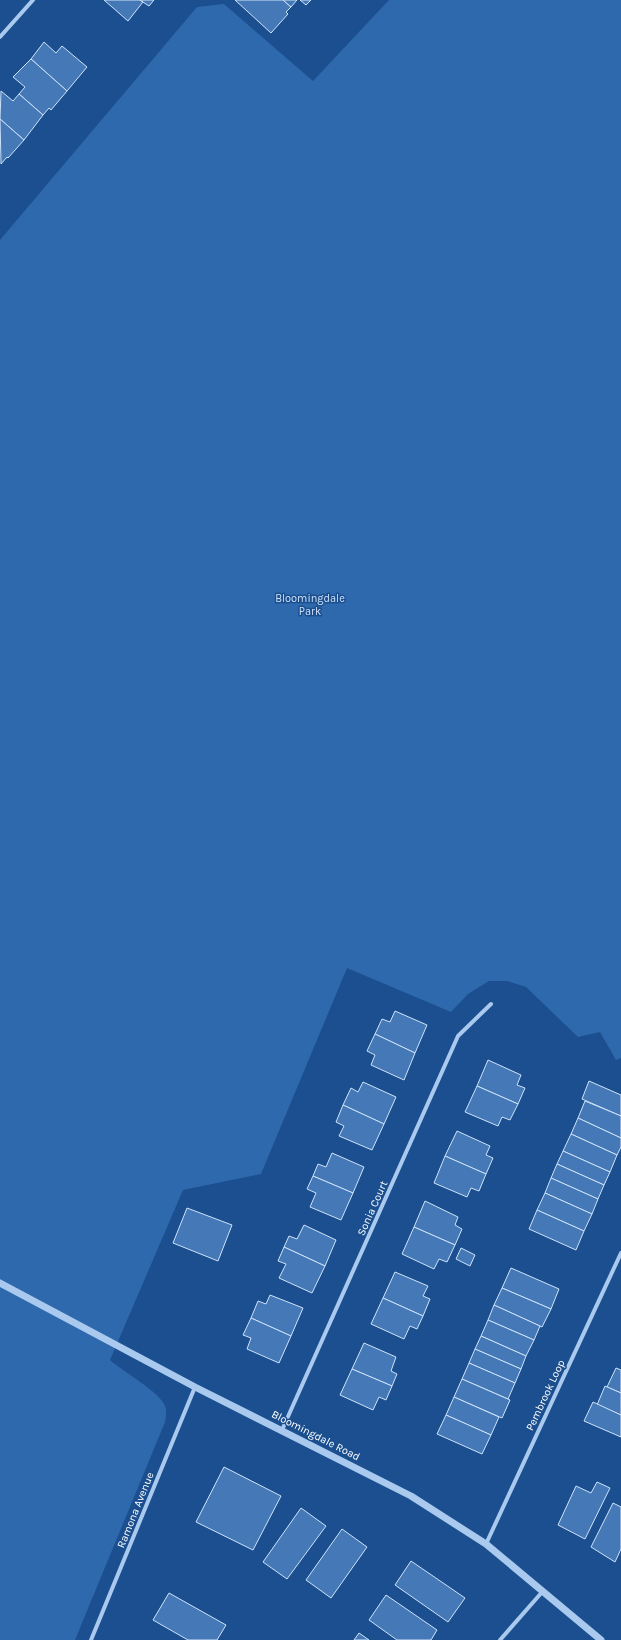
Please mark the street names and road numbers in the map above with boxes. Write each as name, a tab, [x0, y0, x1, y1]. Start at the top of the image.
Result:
street label: Sonia Court	[355, 1179, 390, 1238]
street label: Pembrook Loop	[523, 1358, 568, 1433]
street label: Bloomingdale Road	[269, 1408, 362, 1463]
street label: Ramona Avenue	[114, 1470, 157, 1550]

